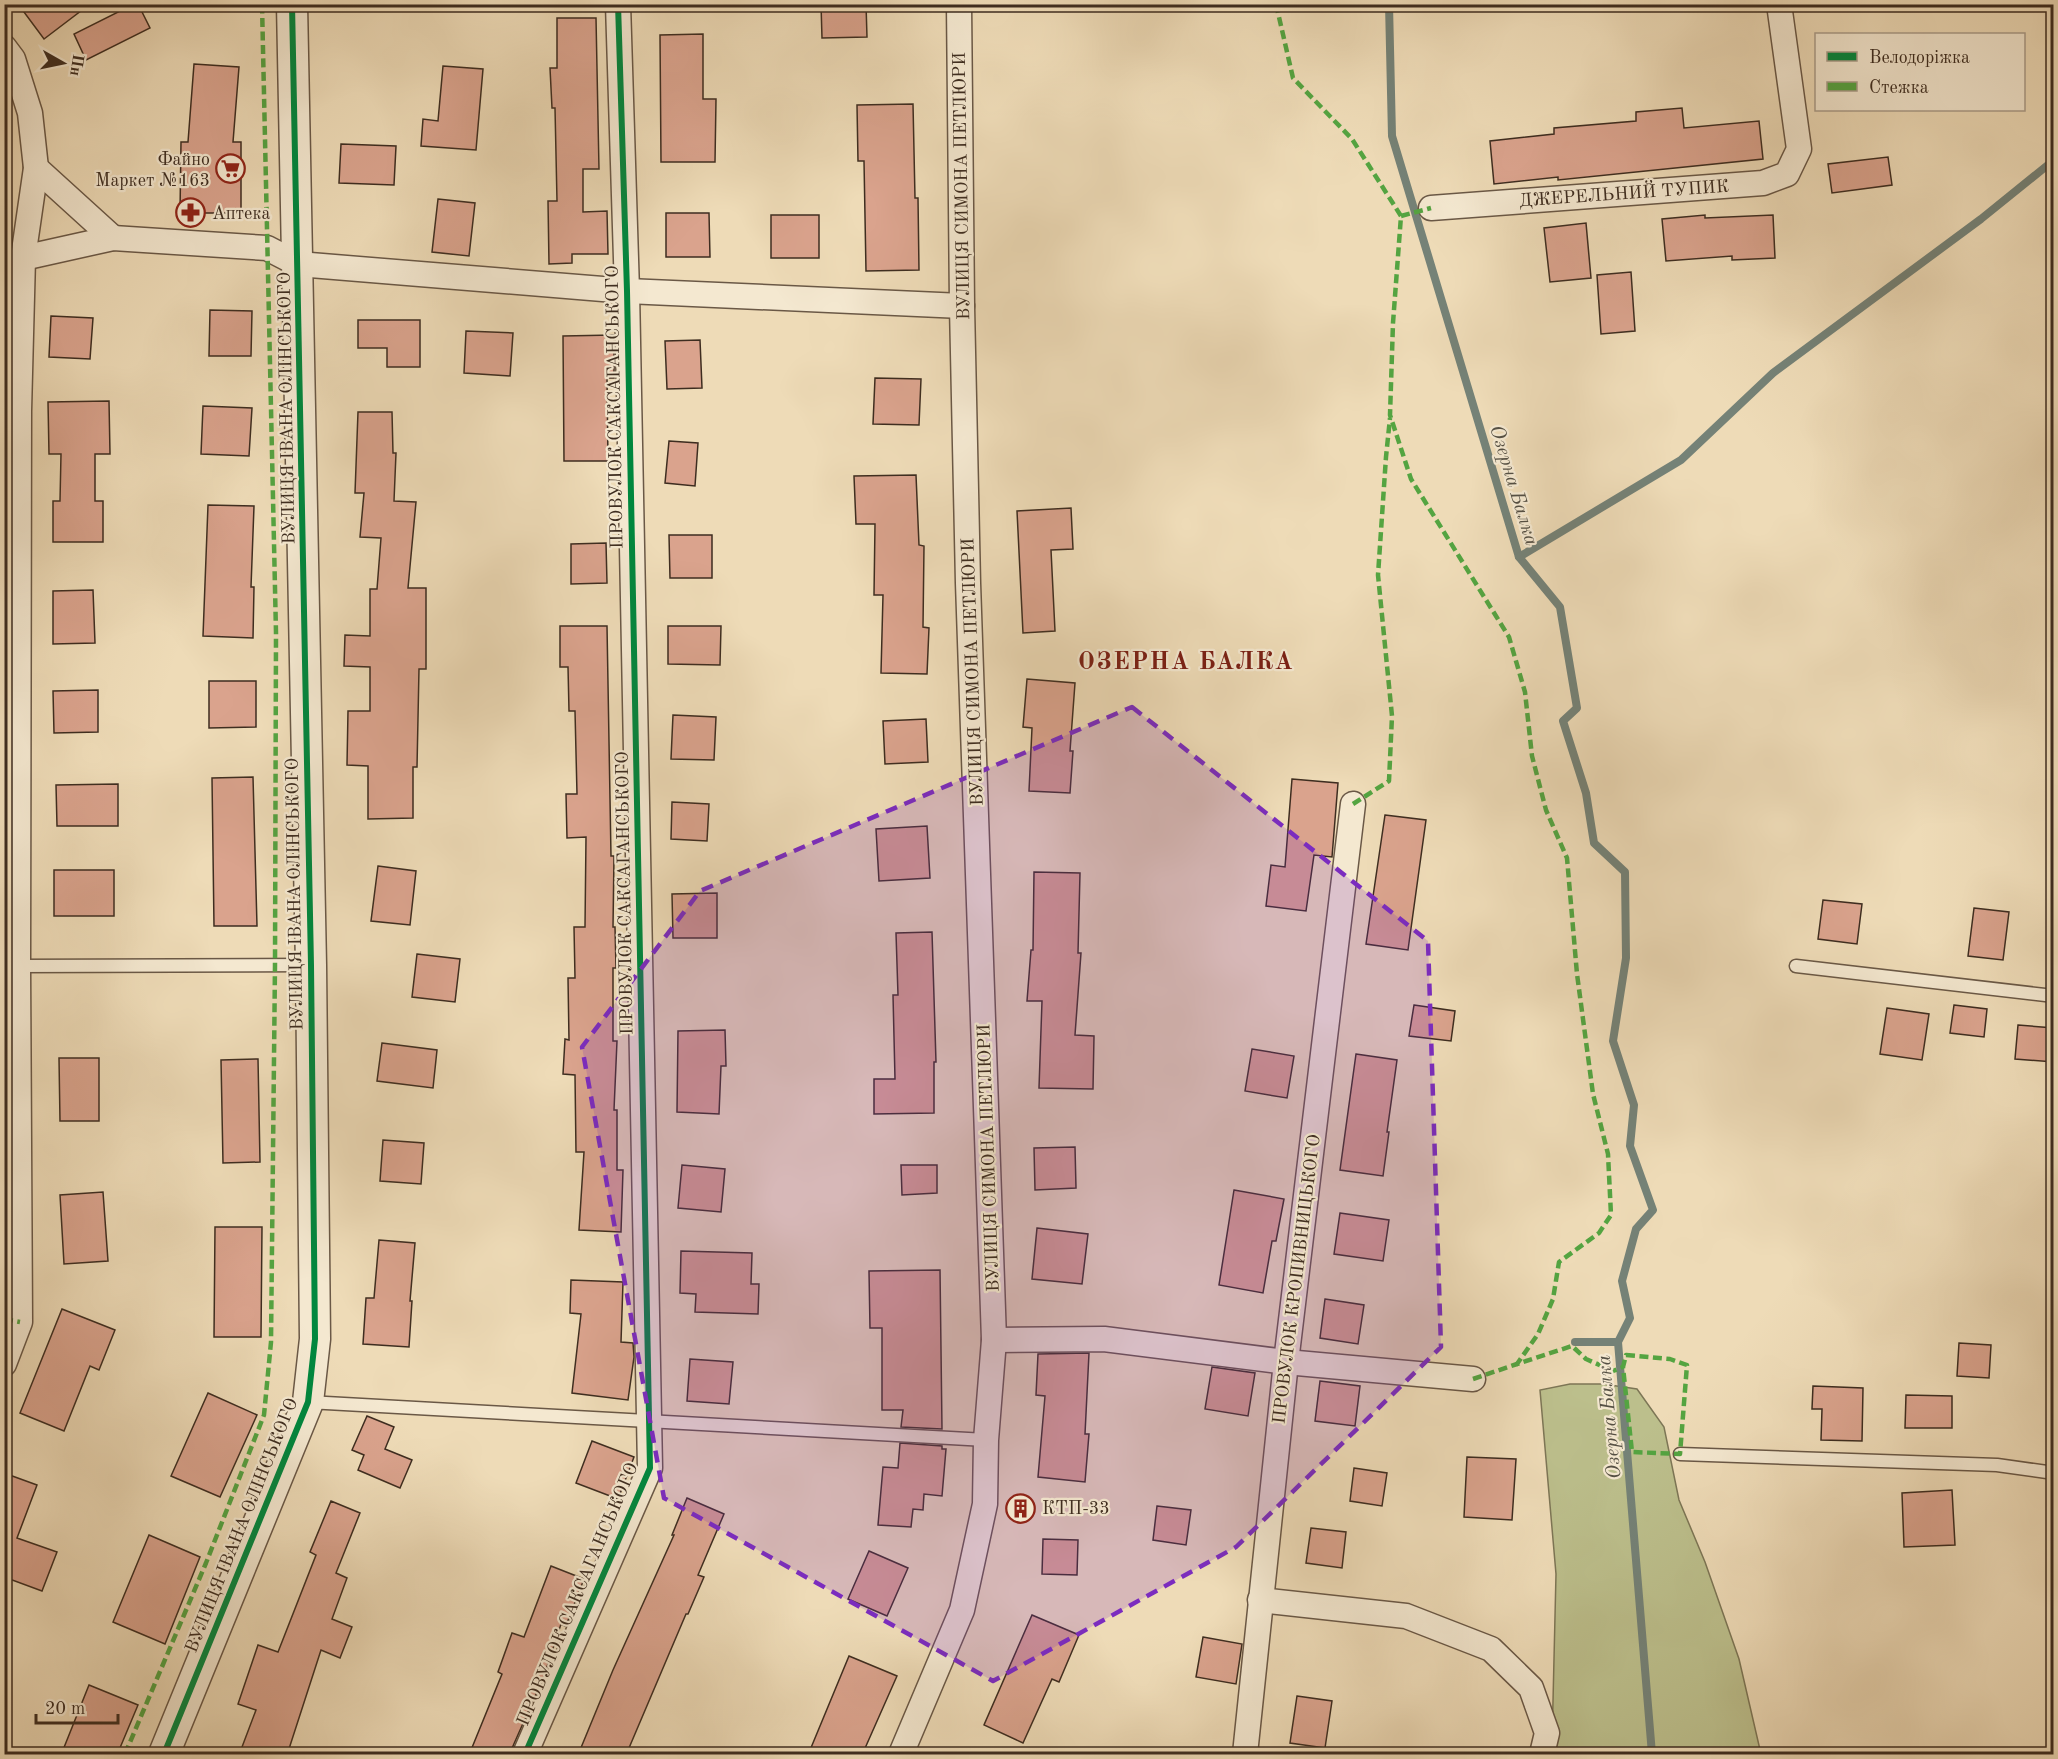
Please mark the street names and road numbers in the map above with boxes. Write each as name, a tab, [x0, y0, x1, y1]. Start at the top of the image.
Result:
street label: ВУЛИЦЯ СИМОНА ПЕТЛЮРИ	[951, 52, 973, 320]
street label: ДЖЕРЕЛЬНИЙ ТУПИК	[1518, 174, 1730, 210]
street label: ПРОВУЛОК САКСАГАНСЬКОГО	[604, 265, 626, 549]
street label: ВУЛИЦЯ ІВАНА ОЛІНСЬКОГО	[276, 271, 298, 544]
street label: ВУЛИЦЯ СИМОНА ПЕТЛЮРИ	[959, 537, 987, 806]
street label: ПРОВУЛОК САКСАГАНСЬКОГО	[614, 751, 636, 1035]
street label: ВУЛИЦЯ ІВАНА ОЛІНСЬКОГО	[284, 757, 306, 1030]
street label: ВУЛИЦЯ СИМОНА ПЕТЛЮРИ	[975, 1023, 1003, 1292]
street label: ПРОВУЛОК КРОПИВНИЦЬКОГО	[1270, 1133, 1324, 1425]
street label: ВУЛИЦЯ ІВАНА ОЛІНСЬКОГО	[182, 1396, 301, 1655]
street label: ПРОВУЛОК САКСАГАНСЬКОГО	[514, 1460, 642, 1728]

